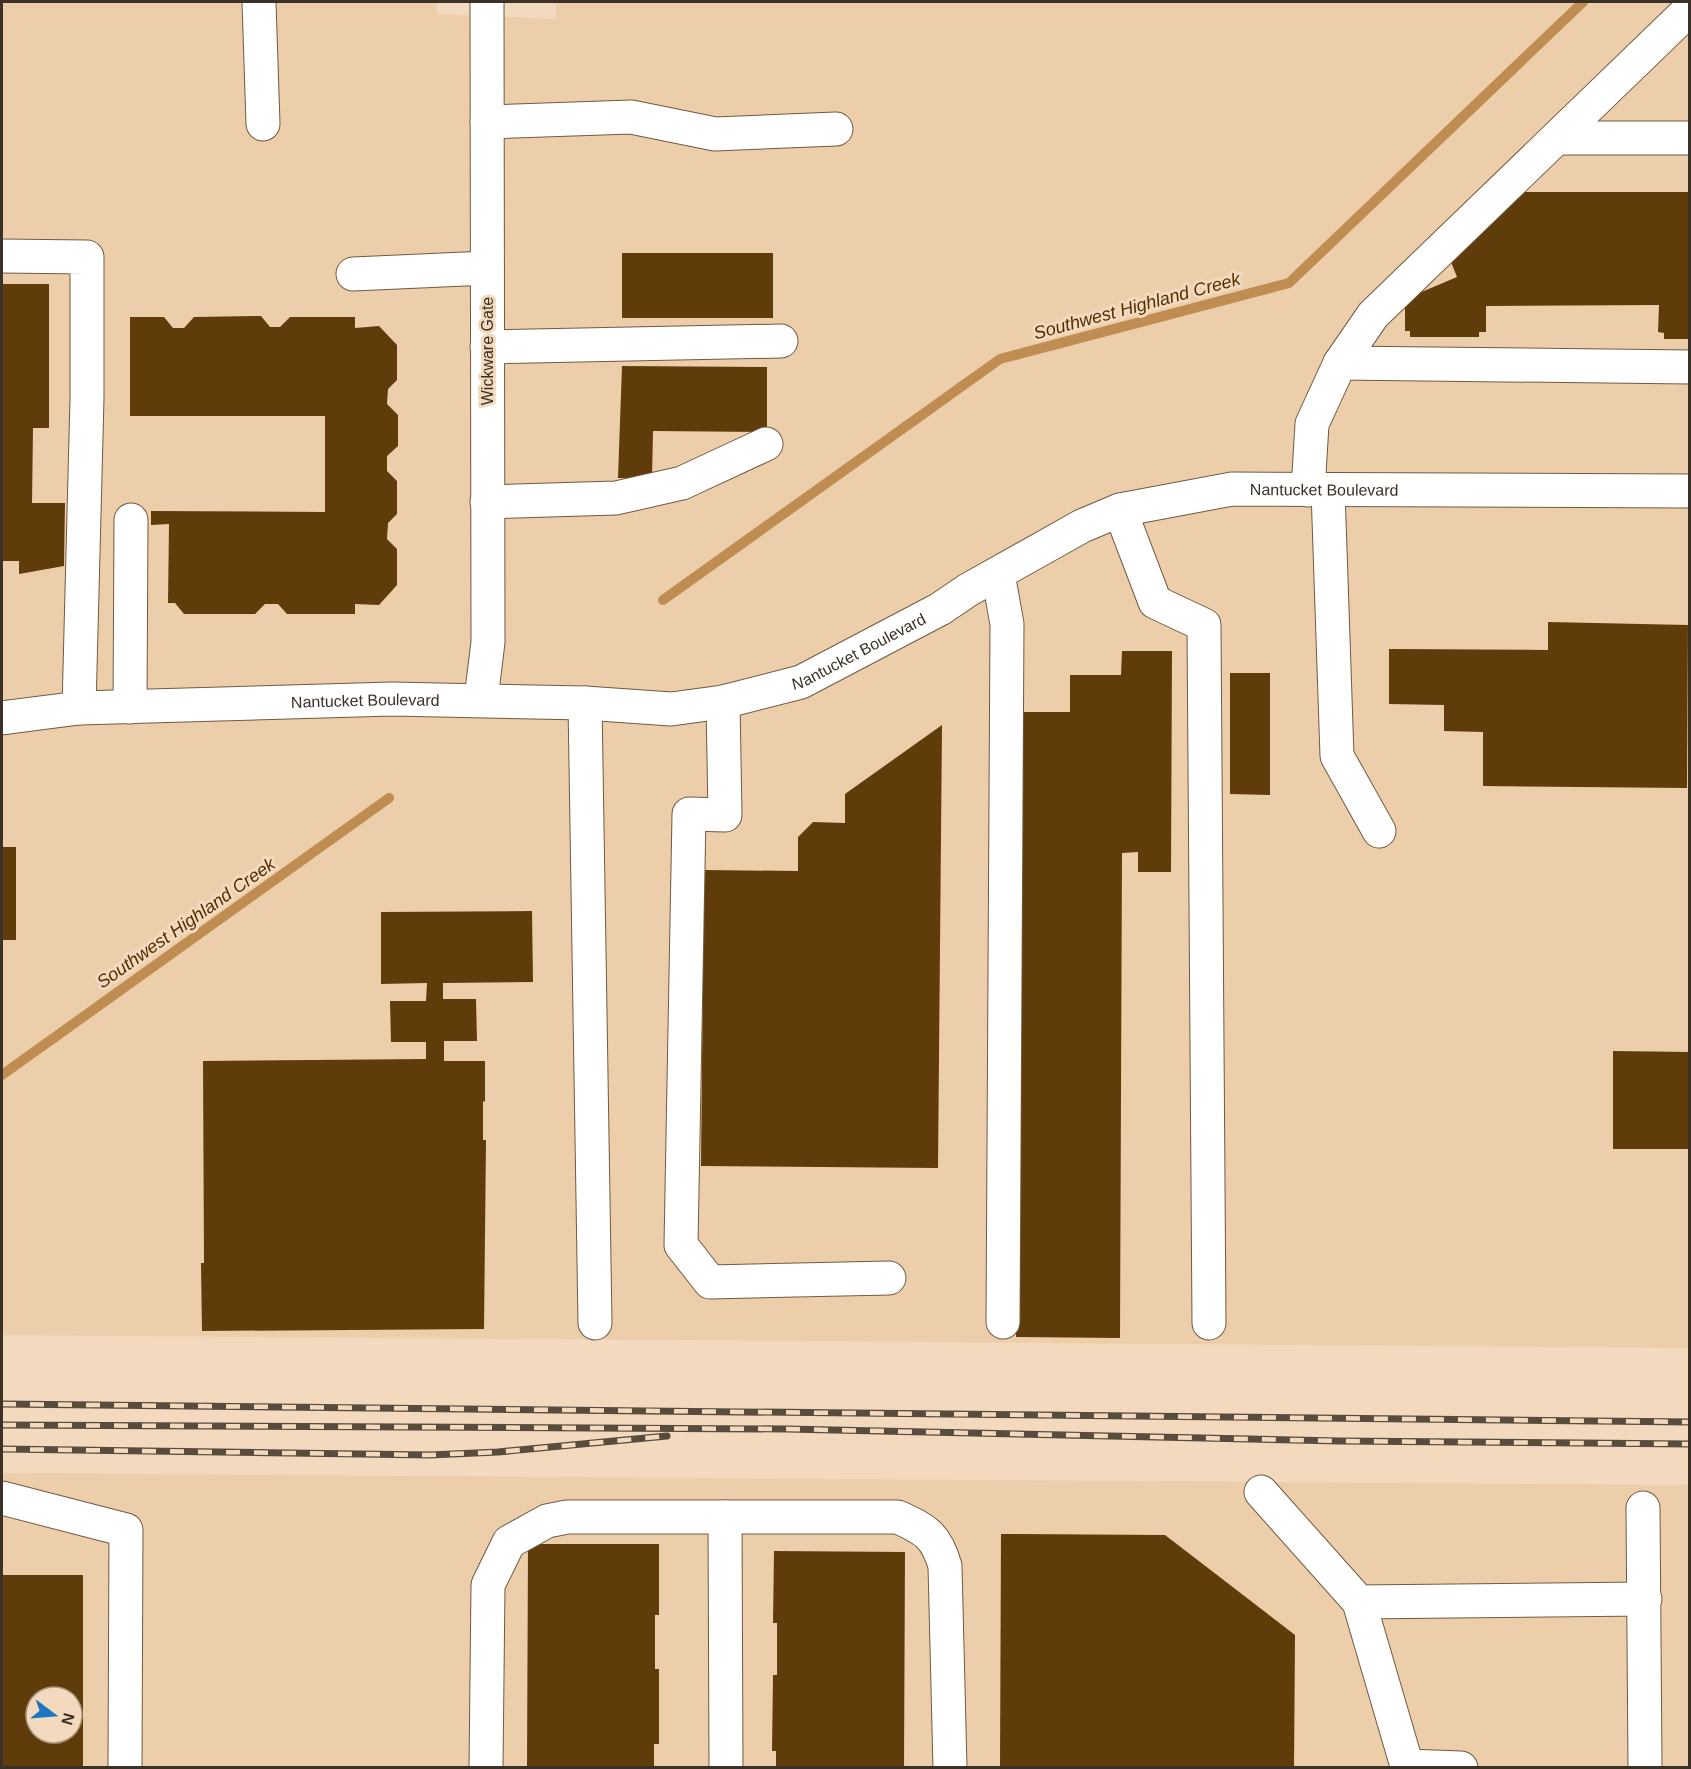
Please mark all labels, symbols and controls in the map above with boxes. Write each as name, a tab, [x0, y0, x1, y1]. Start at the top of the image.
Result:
water label: Southwest Highland Creek	[1031, 269, 1243, 343]
street label: Wickware Gate	[479, 297, 496, 405]
street label: Nantucket Boulevard	[1250, 481, 1399, 498]
street label: Nantucket Boulevard	[790, 610, 928, 693]
street label: Nantucket Boulevard	[291, 690, 440, 710]
water label: Southwest Highland Creek	[93, 853, 280, 992]
north arrow	[24, 1685, 84, 1745]
text: N	[58, 1711, 78, 1727]

